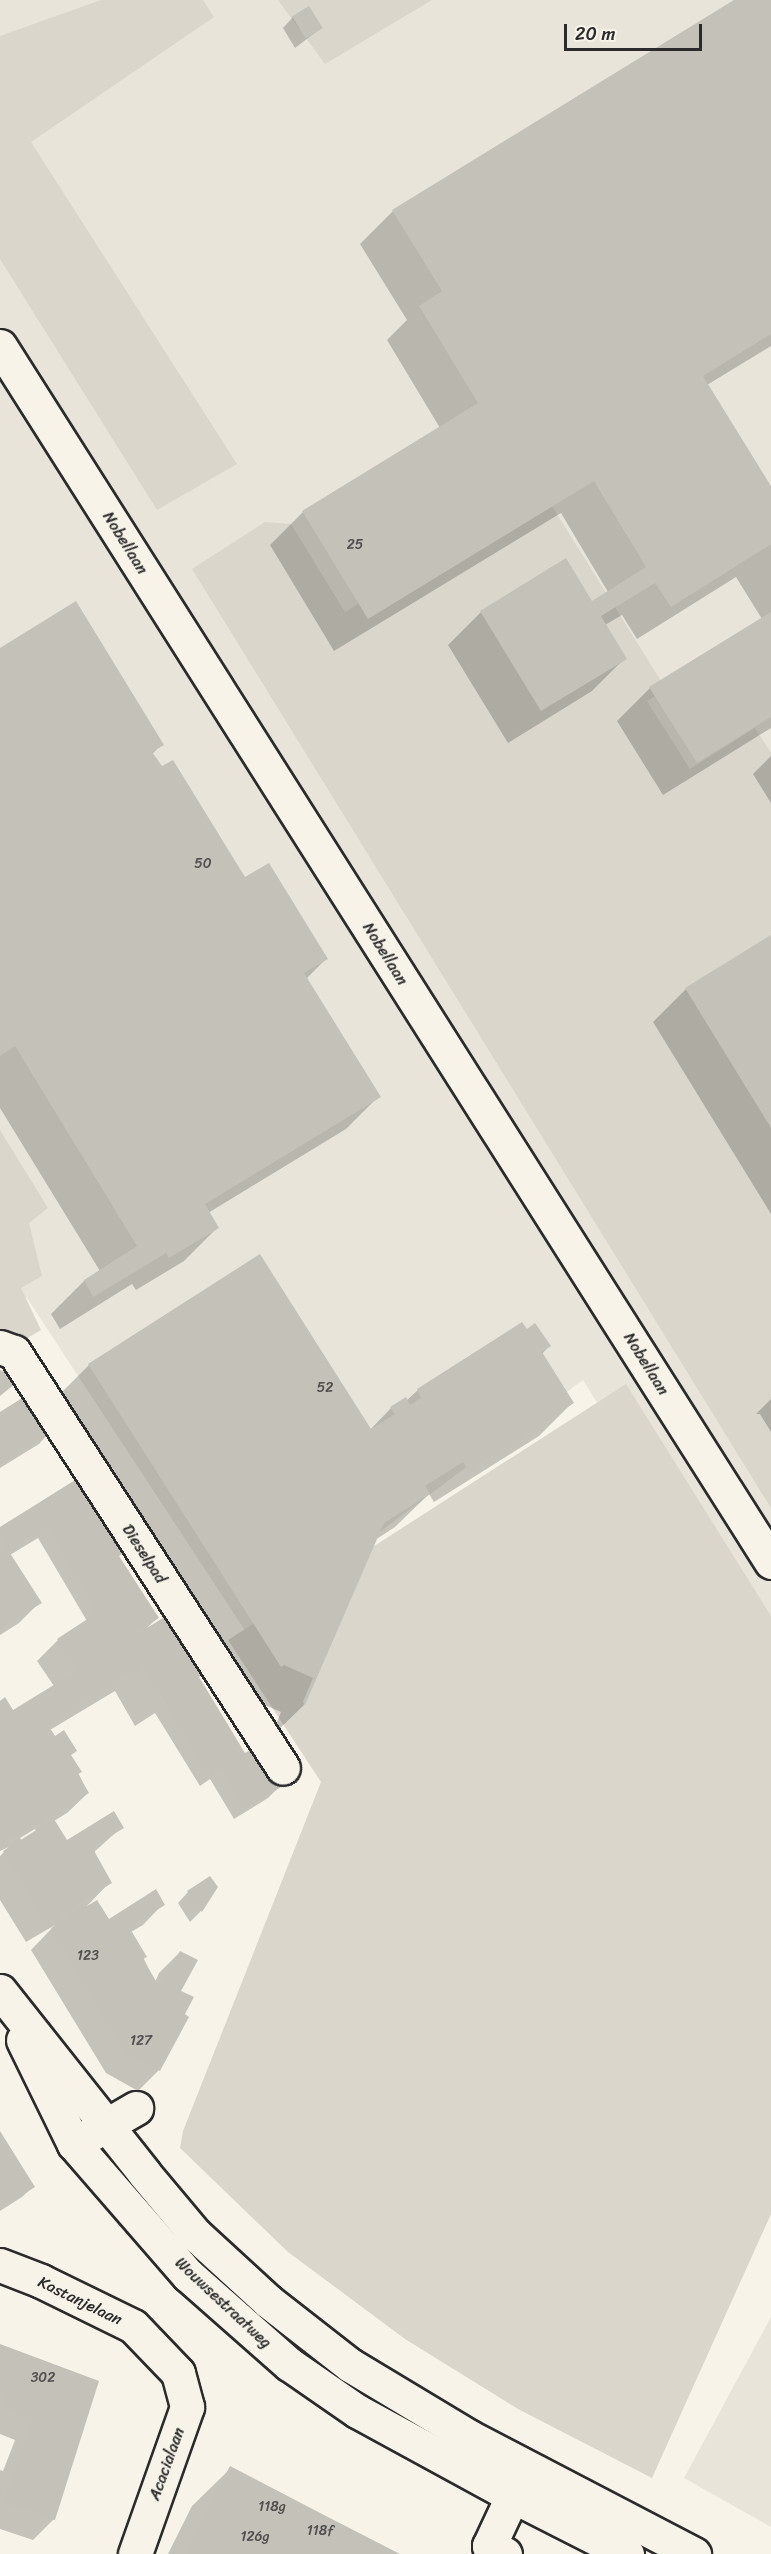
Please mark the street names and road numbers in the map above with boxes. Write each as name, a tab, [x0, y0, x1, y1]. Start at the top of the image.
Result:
street label: Nobellaan	[98, 508, 152, 578]
street label: Nobellaan	[358, 919, 412, 989]
street label: Nobellaan	[619, 1329, 673, 1399]
street label: Dieselpad	[118, 1521, 170, 1587]
street label: Wouwsestraatweg	[171, 2253, 275, 2353]
street label: Kastanjelaan	[35, 2272, 125, 2330]
street label: Acacialaan	[145, 2425, 189, 2503]

